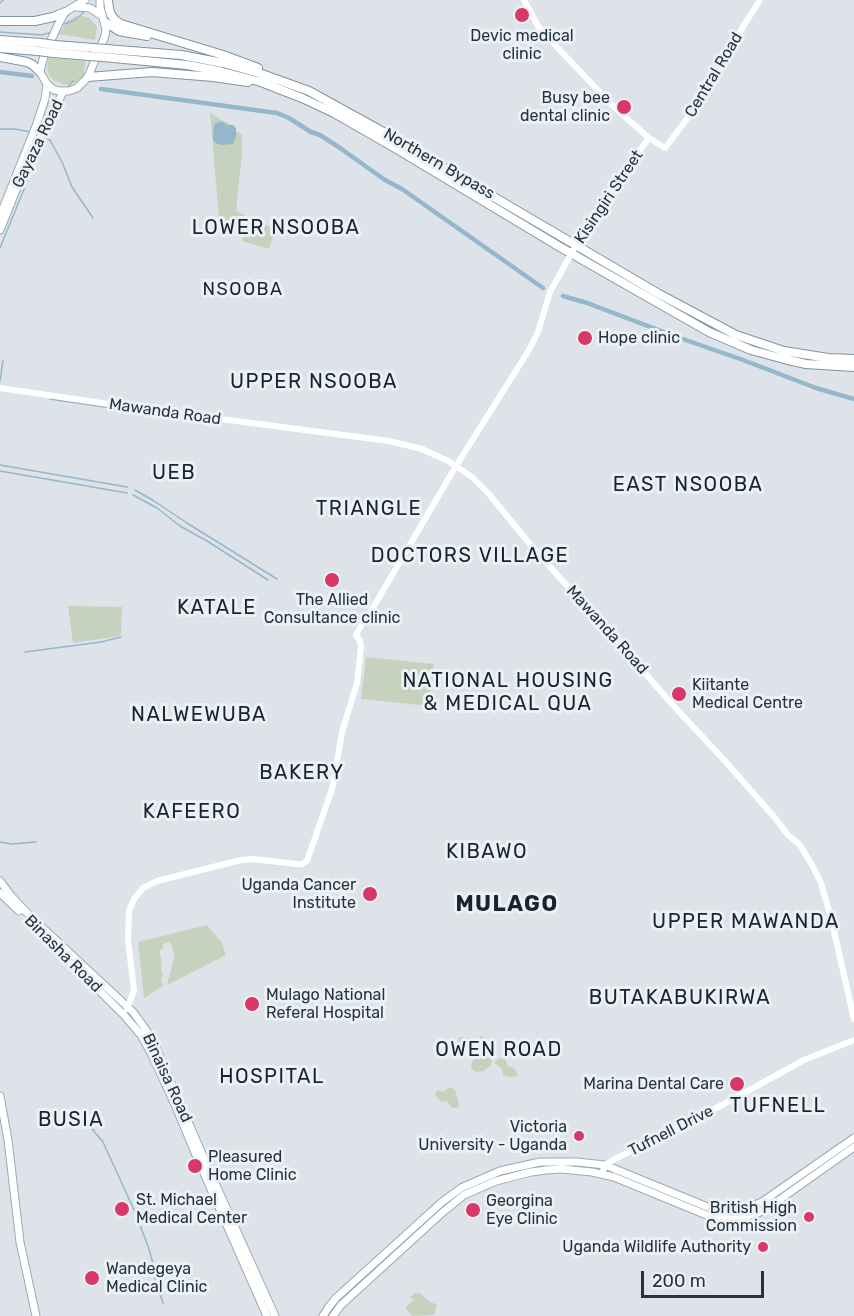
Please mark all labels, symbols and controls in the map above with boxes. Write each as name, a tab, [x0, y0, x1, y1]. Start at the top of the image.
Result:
marker: Devic medical clinic	[513, 6, 531, 24]
place label: Devic medical clinic	[470, 26, 574, 64]
street label: Central Road	[681, 29, 747, 121]
place label: Busy bee dental clinic	[520, 88, 610, 126]
street label: Gayaza Road	[8, 97, 68, 191]
marker: Busy bee dental clinic	[615, 98, 633, 116]
street label: Northern Bypass	[380, 124, 498, 204]
street label: Kisingiri Street	[571, 147, 647, 247]
district label: LOWER NSOOBA	[192, 216, 360, 240]
district label: NSOOBA	[202, 279, 284, 301]
place label: Hope clinic	[598, 328, 680, 348]
marker: Hope clinic	[576, 329, 594, 347]
district label: UPPER NSOOBA	[230, 370, 398, 394]
street label: Mawanda Road	[108, 395, 222, 429]
district label: UEB	[152, 461, 196, 485]
district label: EAST NSOOBA	[613, 473, 763, 497]
district label: TRIANGLE	[316, 497, 422, 521]
district label: DOCTORS VILLAGE	[371, 544, 569, 568]
marker: The Allied Consultance clinic	[323, 571, 341, 589]
street label: Mawanda Road	[562, 582, 652, 678]
place label: The Allied Consultance clinic	[264, 590, 400, 628]
district label: KATALE	[177, 596, 257, 620]
district label: NATIONAL HOUSING & MEDICAL QUA	[402, 669, 614, 716]
place label: Kiitante Medical Centre	[692, 675, 803, 713]
marker: Kiitante Medical Centre	[670, 685, 688, 703]
district label: NALWEWUBA	[131, 703, 267, 727]
district label: BAKERY	[259, 761, 345, 785]
district label: KAFEERO	[143, 800, 241, 824]
district label: KIBAWO	[446, 840, 528, 864]
place label: Uganda Cancer Institute	[241, 875, 356, 913]
marker: Uganda Cancer Institute	[361, 885, 379, 903]
district label: MULAGO	[455, 892, 559, 918]
district label: UPPER MAWANDA	[652, 910, 840, 934]
street label: Binasha Road	[20, 911, 106, 997]
place label: Mulago National Referal Hospital	[266, 985, 385, 1023]
district label: BUTAKABUKIRWA	[589, 986, 771, 1010]
marker: Mulago National Referal Hospital	[243, 995, 261, 1013]
street label: Binaisa Road	[138, 1031, 196, 1125]
district label: OWEN ROAD	[435, 1038, 563, 1062]
district label: HOSPITAL	[219, 1065, 325, 1089]
place label: Marina Dental Care	[583, 1074, 724, 1094]
marker: Marina Dental Care	[728, 1075, 746, 1093]
district label: TUFNELL	[730, 1094, 826, 1118]
street label: Tufnell Drive	[625, 1101, 717, 1161]
district label: BUSIA	[38, 1108, 104, 1132]
place label: Victoria University - Uganda	[418, 1117, 567, 1155]
marker: Victoria University - Uganda	[572, 1129, 586, 1143]
place label: Pleasured Home Clinic	[208, 1147, 297, 1185]
marker: Pleasured Home Clinic	[186, 1157, 204, 1175]
place label: St. Michael Medical Center	[136, 1190, 247, 1228]
place label: Georgina Eye Clinic	[486, 1191, 558, 1229]
place label: British High Commission	[706, 1198, 797, 1236]
marker: St. Michael Medical Center	[113, 1200, 131, 1218]
marker: Georgina Eye Clinic	[464, 1201, 482, 1219]
marker: British High Commission	[802, 1210, 816, 1224]
place label: Uganda Wildlife Authority	[562, 1237, 751, 1257]
marker: Uganda Wildlife Authority	[756, 1240, 770, 1254]
place label: Wandegeya Medical Clinic	[106, 1259, 207, 1297]
scale bar	[644, 1259, 767, 1297]
marker: Wandegeya Medical Clinic	[83, 1269, 101, 1287]
text: 200 m	[652, 1270, 706, 1292]

